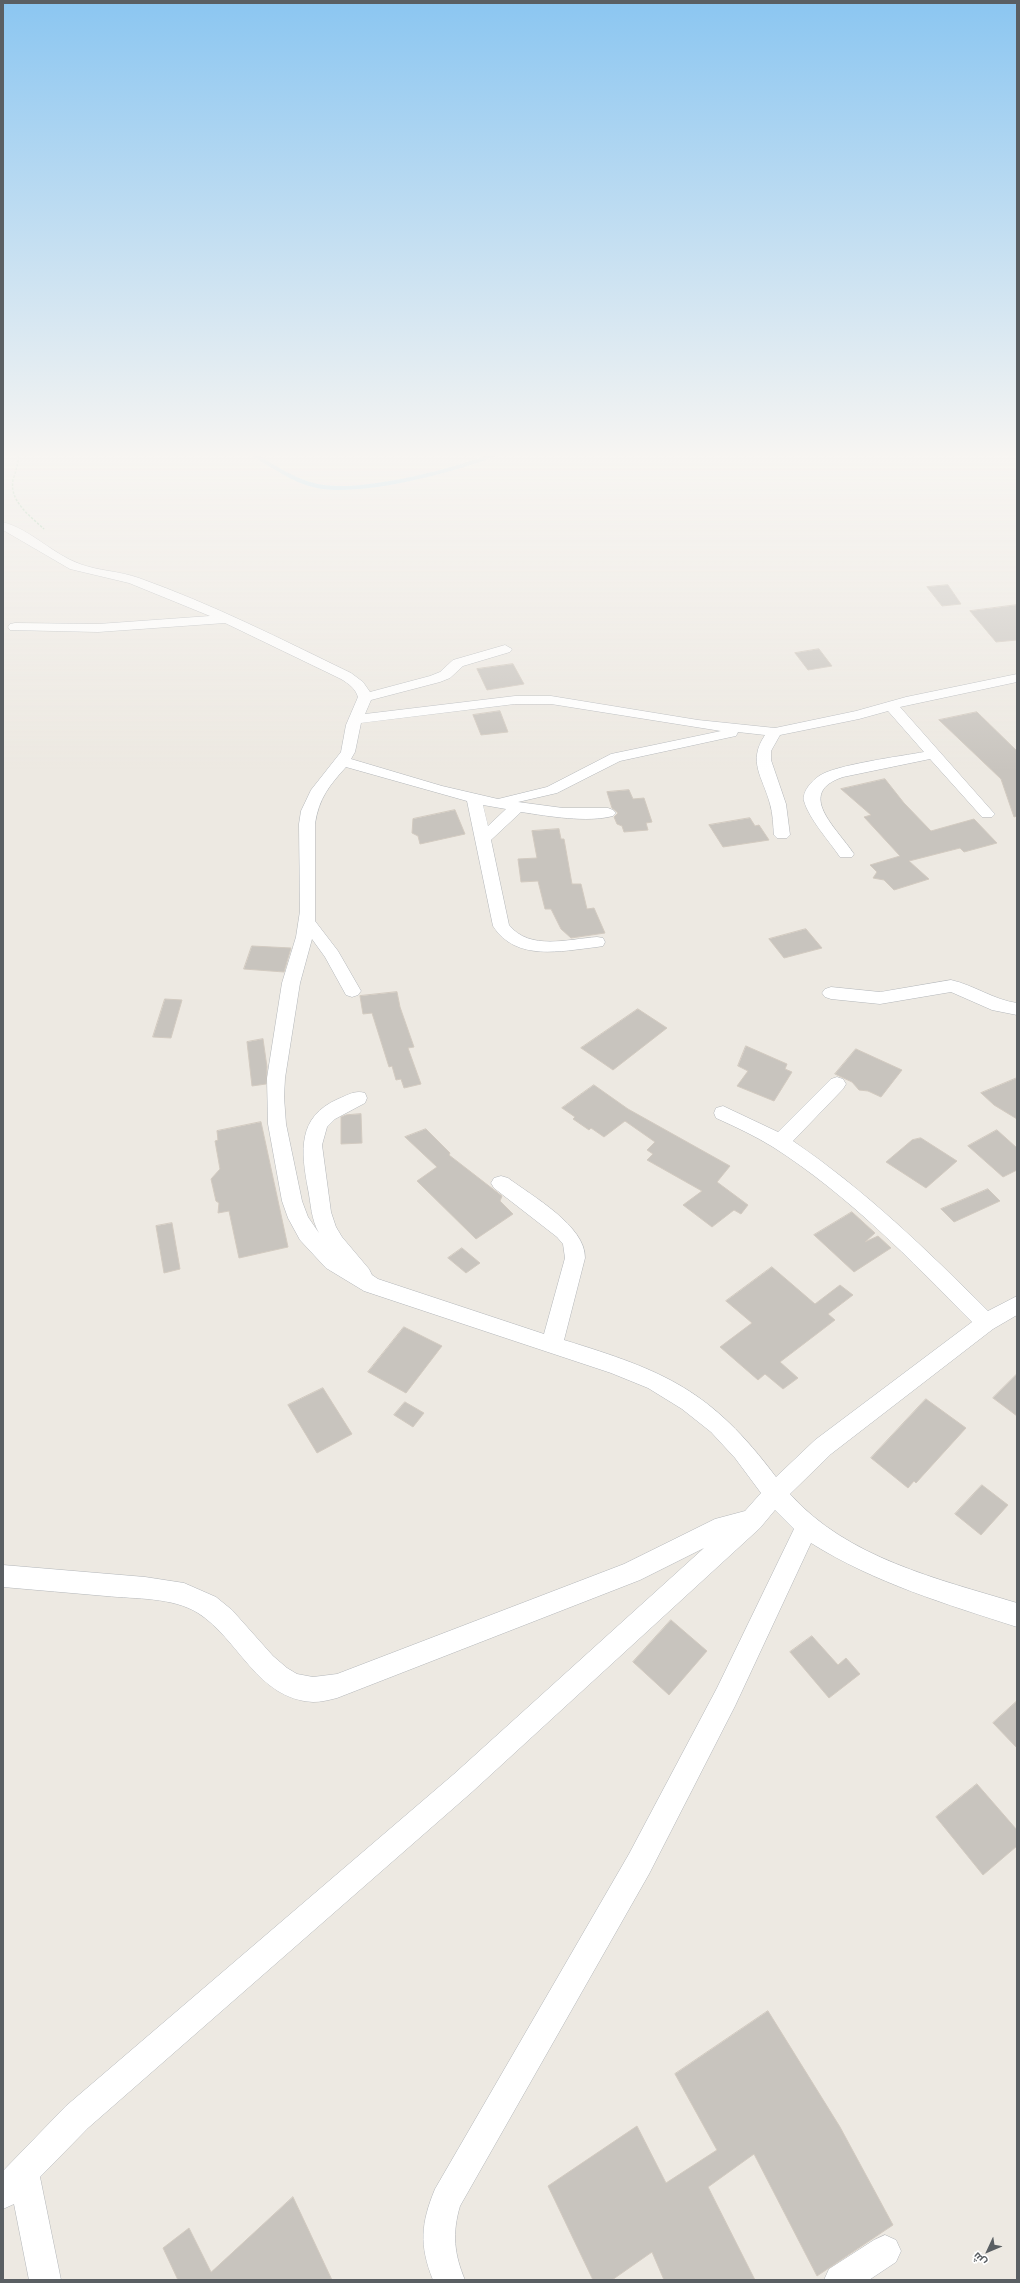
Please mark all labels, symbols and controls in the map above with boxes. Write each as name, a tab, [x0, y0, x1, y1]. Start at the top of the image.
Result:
north arrow	[968, 2231, 1008, 2271]
text: ش	[970, 2250, 989, 2269]

